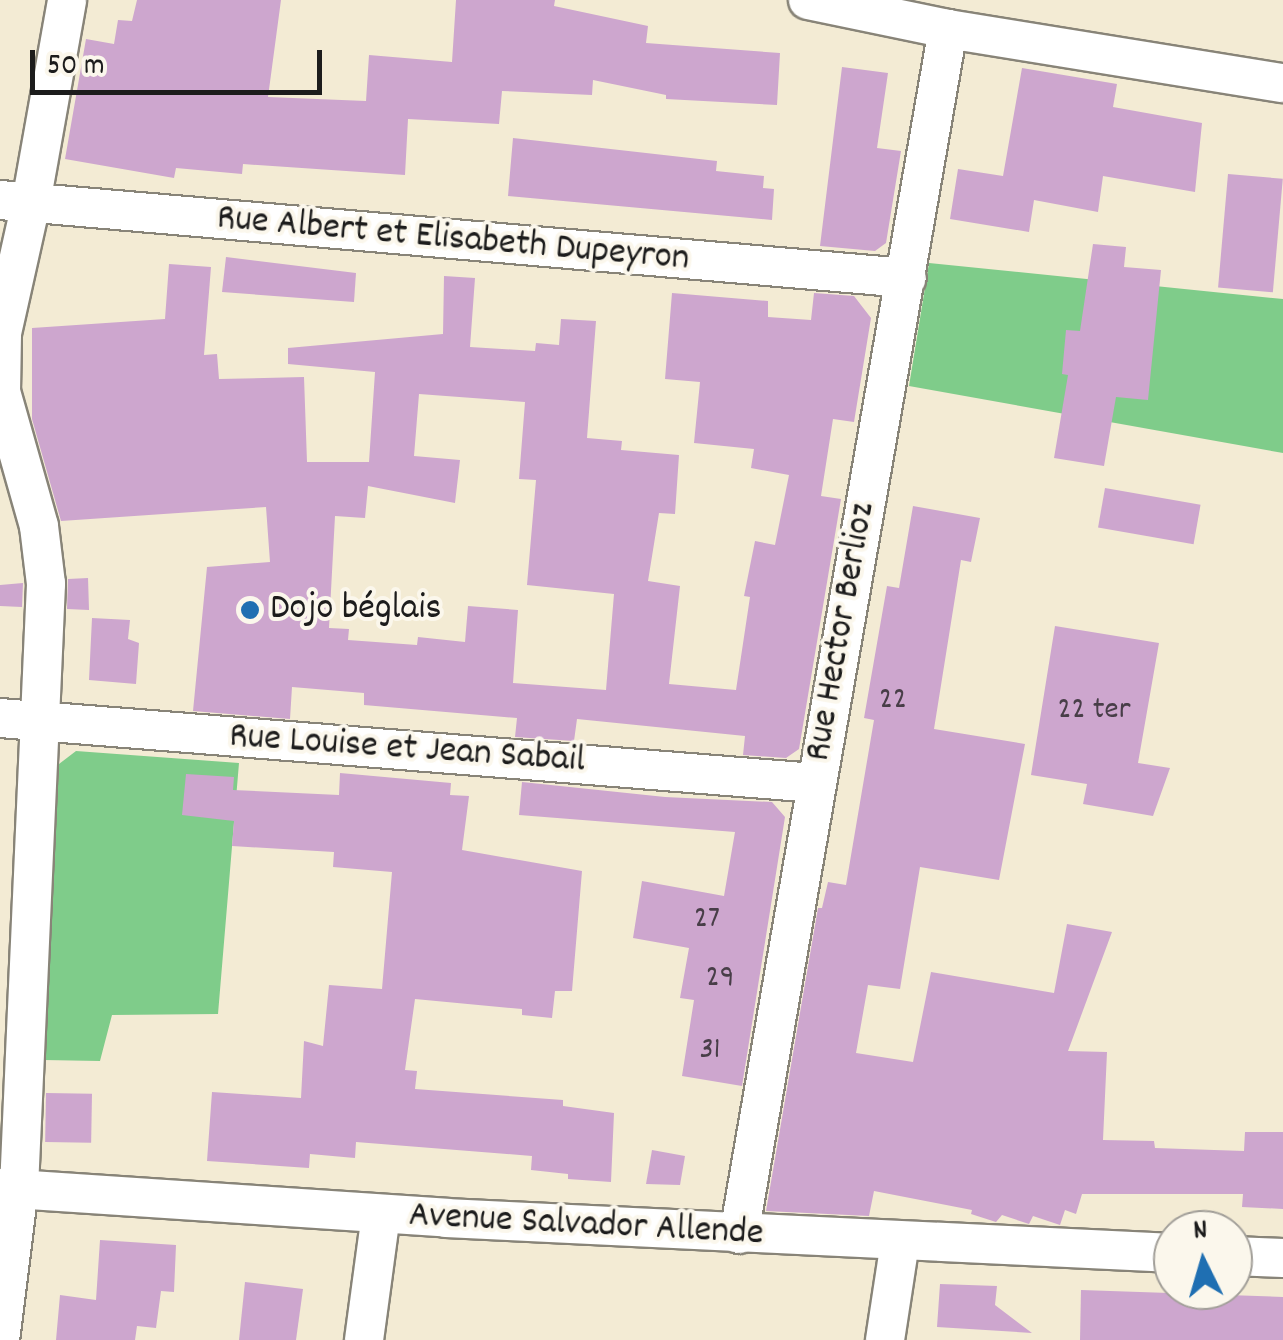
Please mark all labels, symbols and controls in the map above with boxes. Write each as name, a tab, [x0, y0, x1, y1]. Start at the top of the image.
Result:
scale bar	[35, 30, 328, 92]
text: 50 m	[47, 46, 105, 89]
street label: Rue Albert et Elisabeth Dupeyron	[215, 197, 691, 283]
street label: Rue Hector Berlioz	[797, 499, 887, 765]
place label: Dojo béglais	[270, 587, 441, 633]
marker: Dojo béglais	[239, 599, 261, 621]
house number: 22	[879, 682, 907, 720]
house number: 22 ter	[1057, 692, 1131, 730]
street label: Rue Louise et Jean Sabail	[228, 715, 586, 785]
house number: 27	[694, 901, 720, 939]
house number: 29	[706, 960, 734, 998]
house number: 31	[699, 1032, 721, 1070]
street label: Avenue Salvador Allende	[407, 1194, 765, 1258]
north arrow	[1153, 1210, 1253, 1310]
text: N	[1192, 1212, 1209, 1253]

